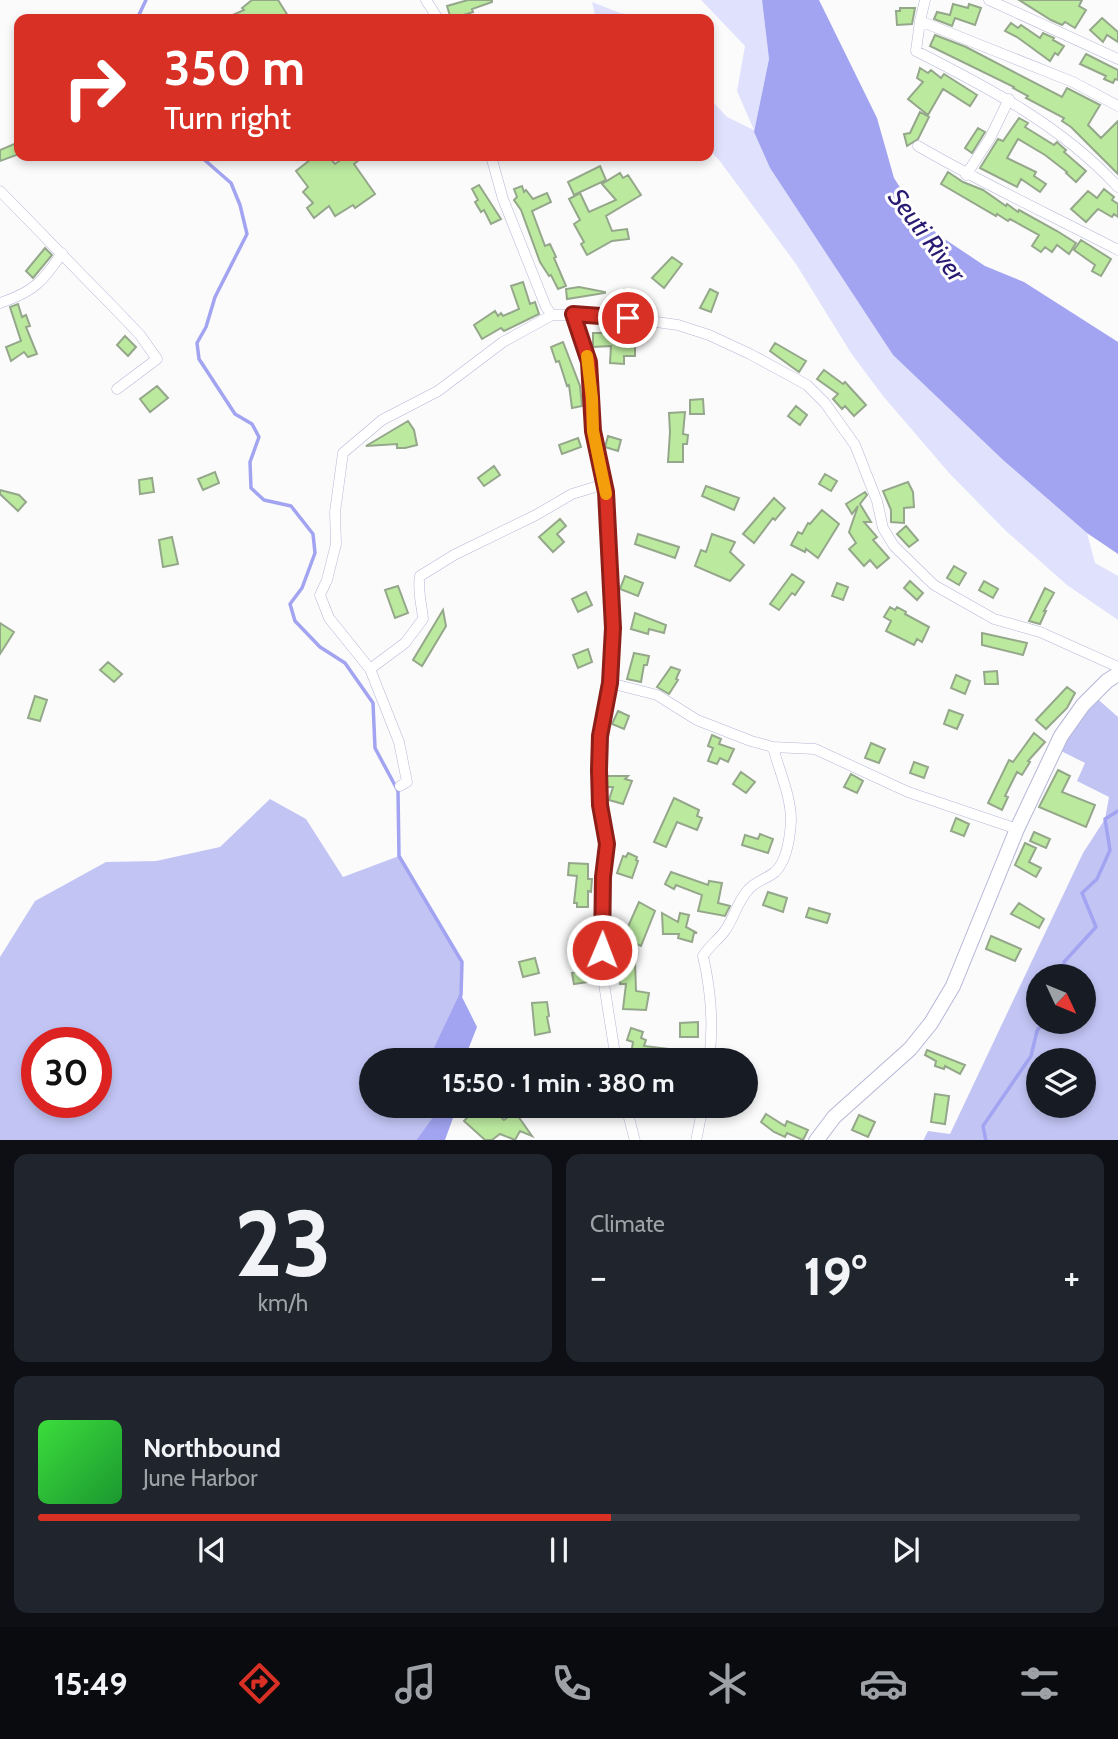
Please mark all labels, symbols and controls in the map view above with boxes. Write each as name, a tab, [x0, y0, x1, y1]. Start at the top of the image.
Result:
text: 350 m	[164, 38, 305, 97]
icon: right	[49, 42, 140, 133]
text: Turn right	[164, 98, 291, 137]
water label: Seuti River	[882, 182, 973, 289]
pin	[598, 288, 658, 348]
icon: arrive	[609, 299, 647, 337]
position arrow	[565, 913, 639, 987]
north arrow	[1026, 964, 1096, 1034]
map controls	[1026, 964, 1096, 1118]
speed limit sign: 30	[21, 1027, 112, 1118]
button: layers	[1026, 1048, 1096, 1118]
text: 15:50 · 1 min · 380 m	[442, 1067, 675, 1099]
text: 23	[234, 1188, 332, 1299]
text: Climate	[590, 1210, 665, 1238]
text: 19°	[803, 1245, 867, 1308]
text: −	[590, 1253, 607, 1300]
text: +	[1063, 1253, 1080, 1300]
text: km/h	[258, 1289, 308, 1317]
text: Northbound	[143, 1432, 281, 1464]
text: June Harbor	[143, 1464, 257, 1492]
icon: previous	[193, 1531, 231, 1569]
icon: pause	[540, 1531, 578, 1569]
icon: next	[887, 1531, 925, 1569]
icon: directions	[235, 1659, 284, 1708]
icon: music	[391, 1659, 440, 1708]
icon: phone	[547, 1659, 596, 1708]
icon: climate	[703, 1659, 752, 1708]
icon: car	[859, 1659, 908, 1708]
icon: filters	[1015, 1659, 1064, 1708]
text: 15:49	[54, 1664, 128, 1703]

